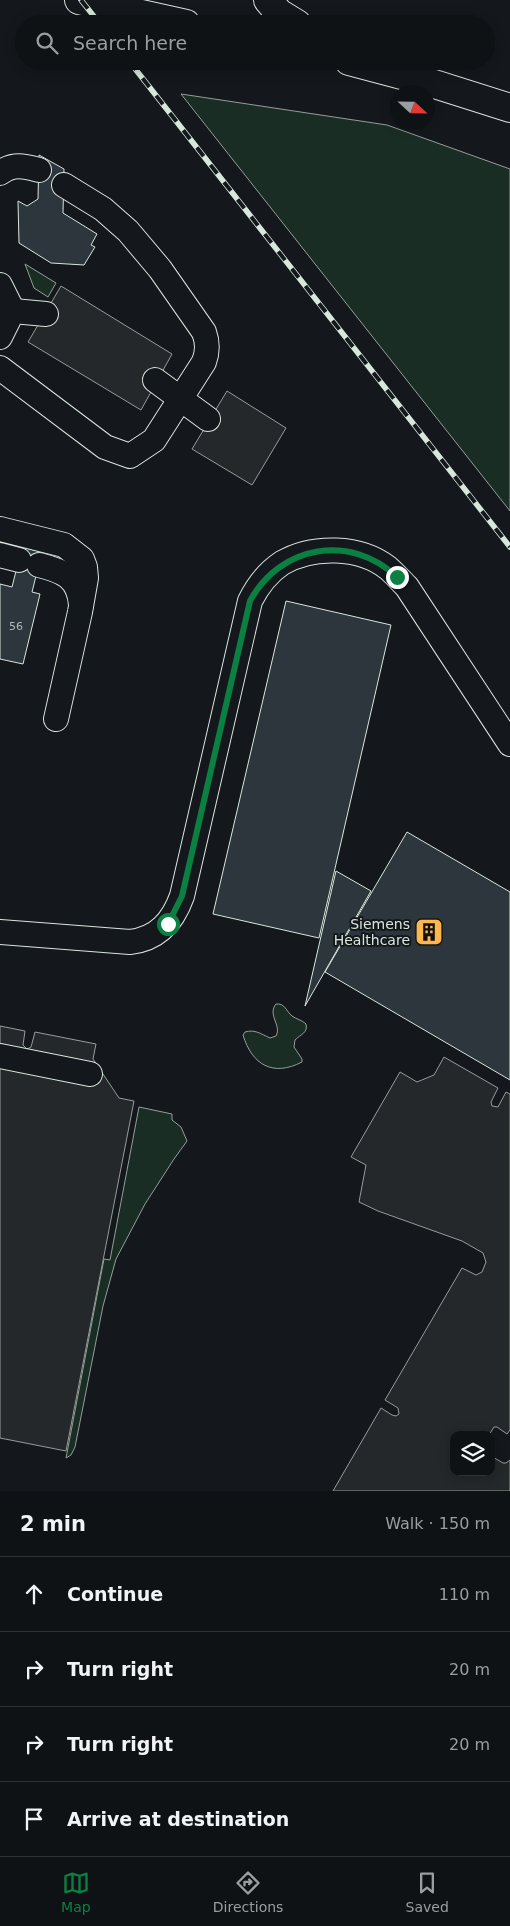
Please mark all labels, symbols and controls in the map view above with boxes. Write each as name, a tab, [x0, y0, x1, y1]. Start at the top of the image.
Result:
search box	[15, 15, 495, 70]
icon: search	[33, 29, 61, 57]
text: Search here	[73, 32, 187, 54]
north arrow	[390, 85, 435, 130]
route end	[386, 566, 409, 589]
house number: 56	[9, 620, 23, 633]
route start	[157, 913, 180, 936]
place label: Siemens Healthcare	[334, 916, 410, 948]
building icon: Siemens Healthcare	[414, 917, 444, 947]
map controls	[450, 1431, 495, 1476]
button: layers	[450, 1431, 495, 1476]
text: 2 min	[20, 1512, 86, 1536]
text: Walk · 150 m	[385, 1514, 490, 1533]
icon: ahead	[20, 1580, 48, 1608]
text: Continue	[67, 1583, 163, 1605]
text: 110 m	[439, 1585, 490, 1604]
icon: right	[20, 1655, 48, 1683]
text: Turn right	[67, 1658, 173, 1680]
text: 20 m	[449, 1660, 490, 1679]
icon: right	[20, 1730, 48, 1758]
text: Turn right	[67, 1733, 173, 1755]
text: 20 m	[449, 1735, 490, 1754]
icon: arrive	[20, 1805, 48, 1833]
text: Arrive at destination	[67, 1808, 289, 1830]
tab: Map	[61, 1869, 91, 1915]
tab: Directions	[213, 1869, 283, 1915]
tab: Saved	[406, 1869, 449, 1915]

